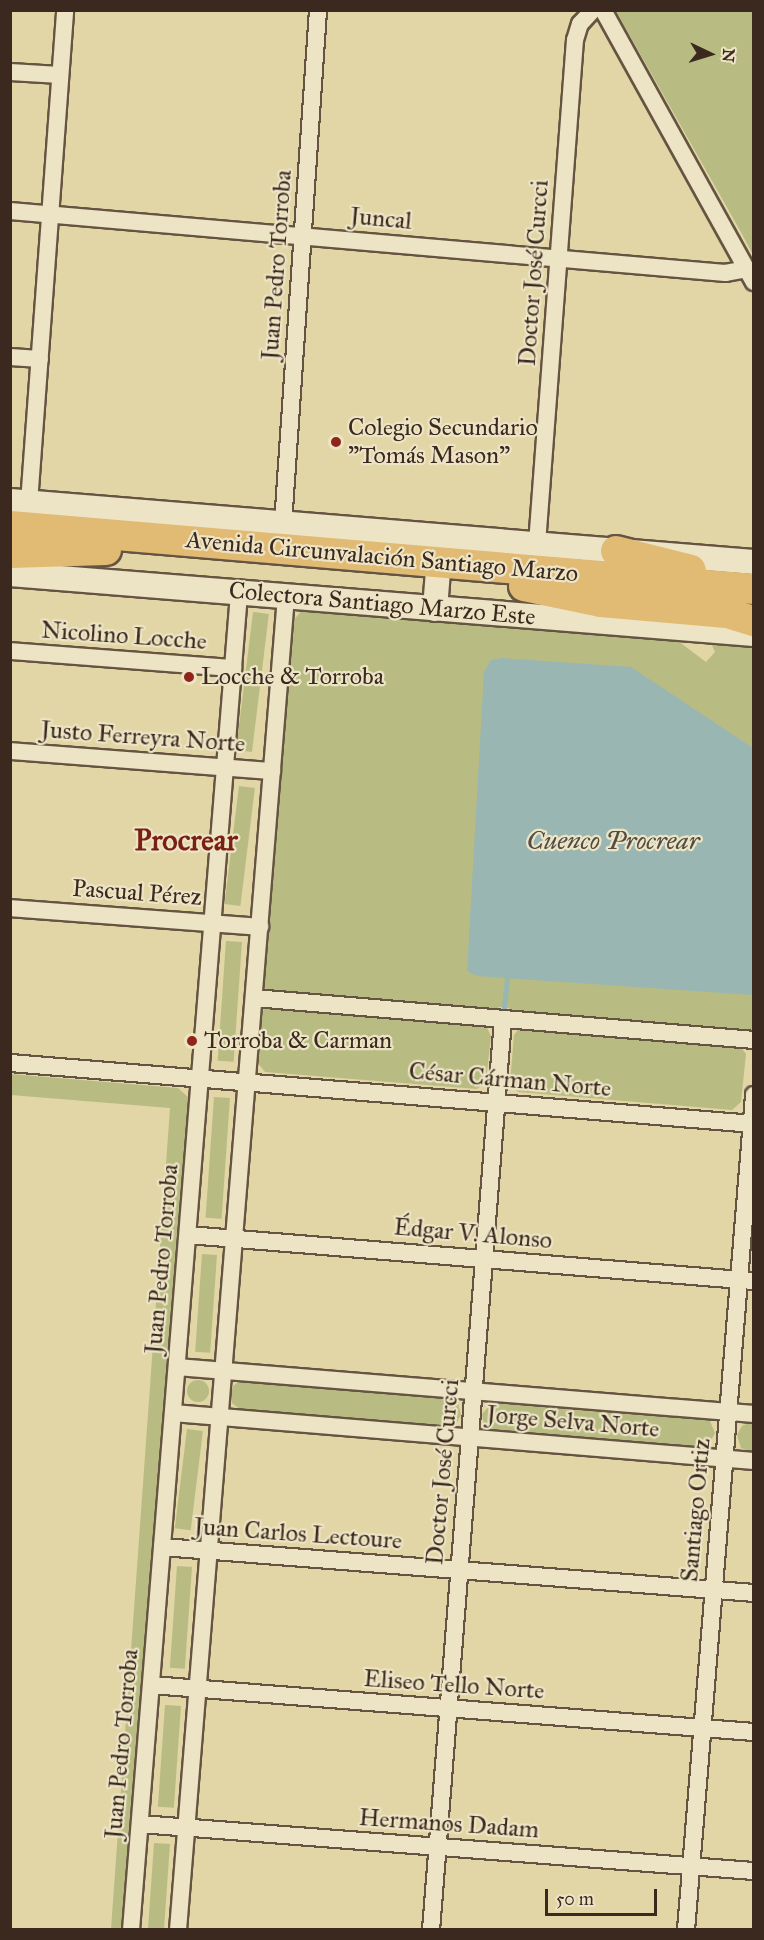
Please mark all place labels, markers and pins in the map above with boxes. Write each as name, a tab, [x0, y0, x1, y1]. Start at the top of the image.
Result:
place label: Colegio Secundario "Tomás Mason"	[348, 414, 538, 470]
marker: Colegio Secundario "Tomás Mason"	[329, 435, 343, 449]
place label: Locche & Torroba	[201, 663, 384, 691]
marker: Locche & Torroba	[182, 670, 196, 684]
place label: Torroba & Carman	[204, 1027, 392, 1055]
marker: Torroba & Carman	[185, 1034, 199, 1048]

